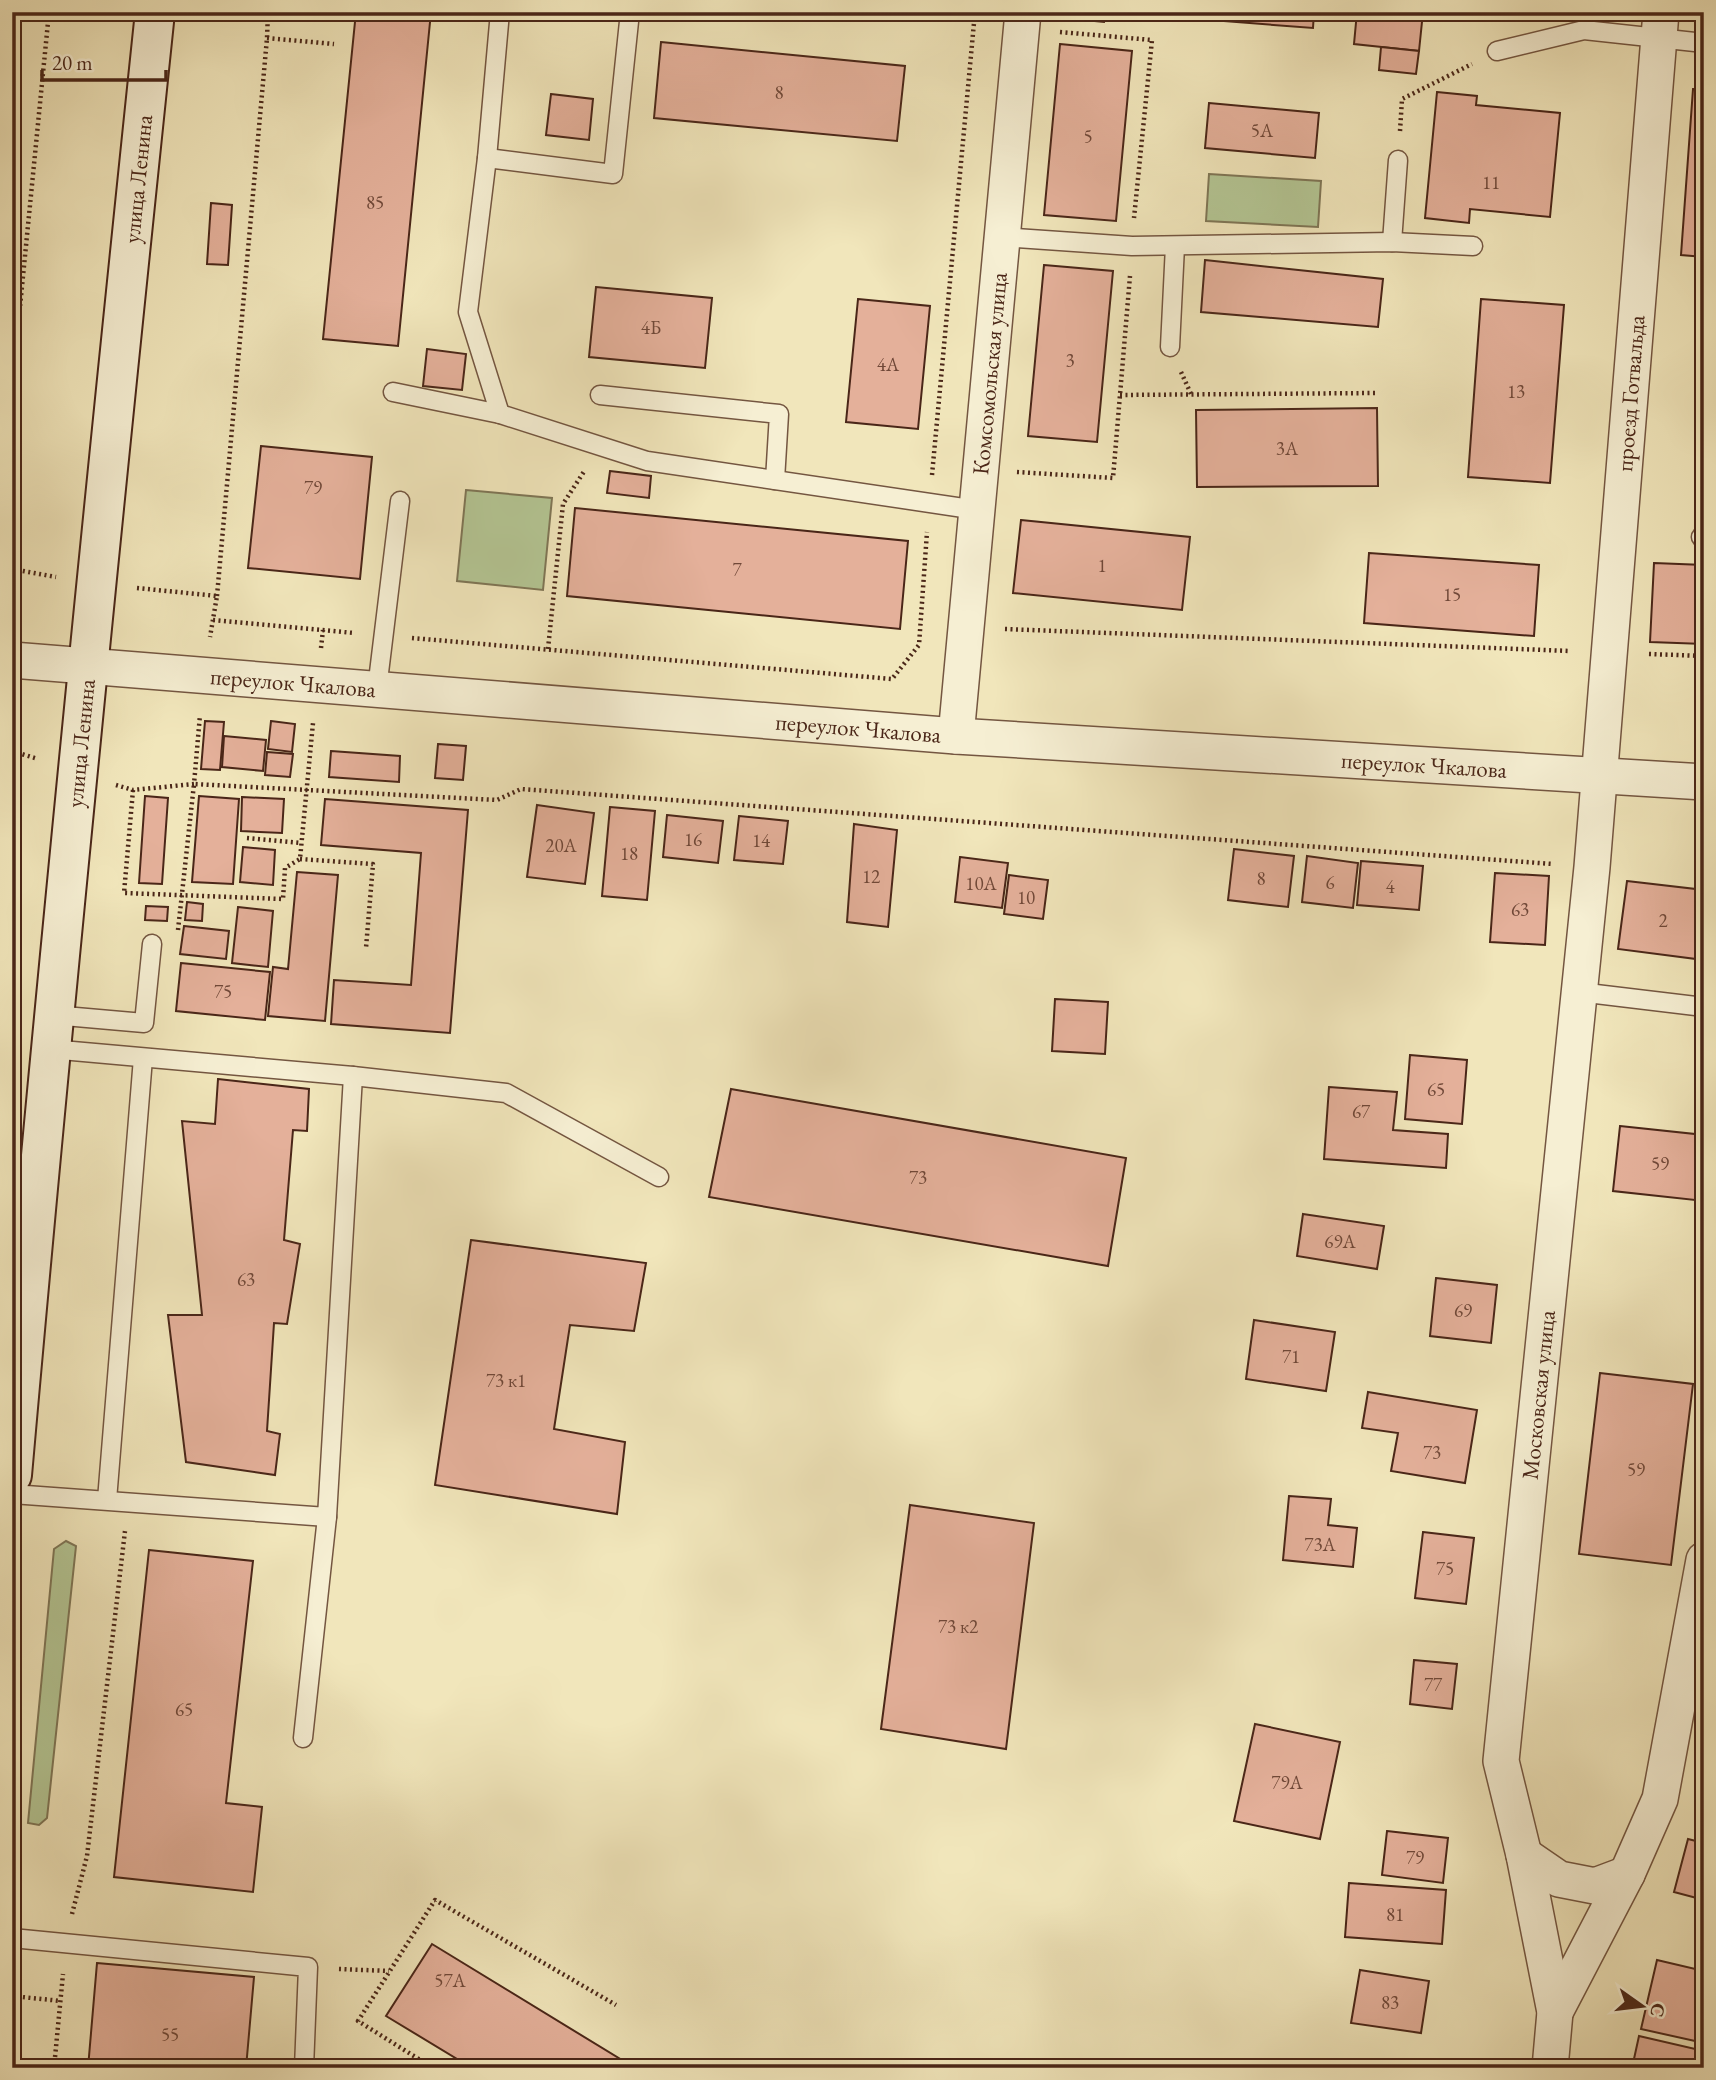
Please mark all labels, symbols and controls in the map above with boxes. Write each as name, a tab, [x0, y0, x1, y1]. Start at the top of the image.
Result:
scale bar	[42, 38, 166, 82]
text: 20 m	[52, 49, 93, 76]
house number: 8	[774, 80, 784, 105]
street label: улица Ленина	[116, 113, 159, 245]
house number: 5А	[1251, 118, 1274, 143]
house number: 5	[1083, 124, 1093, 149]
house number: 11	[1482, 170, 1500, 195]
house number: 85	[366, 190, 384, 215]
street label: Комсомольская улица	[965, 270, 1014, 476]
street label: проезд Готвальда	[1609, 313, 1652, 472]
house number: 4Б	[641, 315, 661, 340]
house number: 3	[1065, 348, 1075, 373]
house number: 4А	[877, 352, 900, 377]
house number: 13	[1507, 379, 1525, 404]
house number: 3А	[1276, 436, 1299, 461]
house number: 79	[304, 475, 322, 500]
house number: 1	[1097, 553, 1107, 578]
house number: 7	[732, 557, 742, 582]
house number: 15	[1443, 582, 1461, 607]
street label: переулок Чкалова	[209, 661, 378, 704]
street label: улица Ленина	[59, 677, 102, 809]
street label: переулок Чкалова	[774, 707, 943, 750]
street label: переулок Чкалова	[1340, 745, 1509, 785]
house number: 16	[684, 827, 702, 852]
house number: 14	[752, 828, 771, 853]
house number: 20А	[545, 833, 578, 858]
house number: 18	[620, 841, 638, 866]
house number: 12	[862, 864, 880, 889]
house number: 8	[1256, 866, 1266, 891]
house number: 6	[1325, 870, 1335, 895]
house number: 10А	[965, 871, 998, 896]
house number: 4	[1385, 874, 1395, 899]
house number: 10	[1017, 885, 1035, 910]
house number: 63	[1511, 897, 1529, 922]
house number: 2	[1658, 908, 1668, 933]
house number: 75	[214, 979, 232, 1004]
house number: 65	[1427, 1077, 1445, 1102]
house number: 67	[1352, 1099, 1371, 1124]
house number: 59	[1651, 1151, 1669, 1176]
house number: 73	[909, 1165, 927, 1190]
house number: 69А	[1324, 1229, 1357, 1254]
house number: 63	[237, 1267, 255, 1292]
house number: 69	[1454, 1298, 1472, 1323]
street label: Московская улица	[1515, 1308, 1562, 1481]
house number: 71	[1282, 1344, 1300, 1369]
house number: 73 к1	[486, 1368, 526, 1393]
house number: 73	[1423, 1440, 1441, 1465]
house number: 59	[1627, 1457, 1645, 1482]
house number: 73А	[1304, 1532, 1337, 1557]
house number: 75	[1436, 1556, 1454, 1581]
house number: 73 к2	[938, 1614, 978, 1639]
house number: 77	[1424, 1672, 1443, 1697]
house number: 65	[175, 1697, 193, 1722]
house number: 79А	[1271, 1770, 1304, 1795]
house number: 79	[1406, 1845, 1424, 1870]
house number: 81	[1386, 1902, 1404, 1927]
house number: 57А	[434, 1968, 467, 1993]
north arrow	[1608, 1972, 1678, 2042]
house number: 83	[1381, 1990, 1399, 2015]
text: С	[1644, 2000, 1672, 2020]
house number: 55	[161, 2022, 179, 2047]

